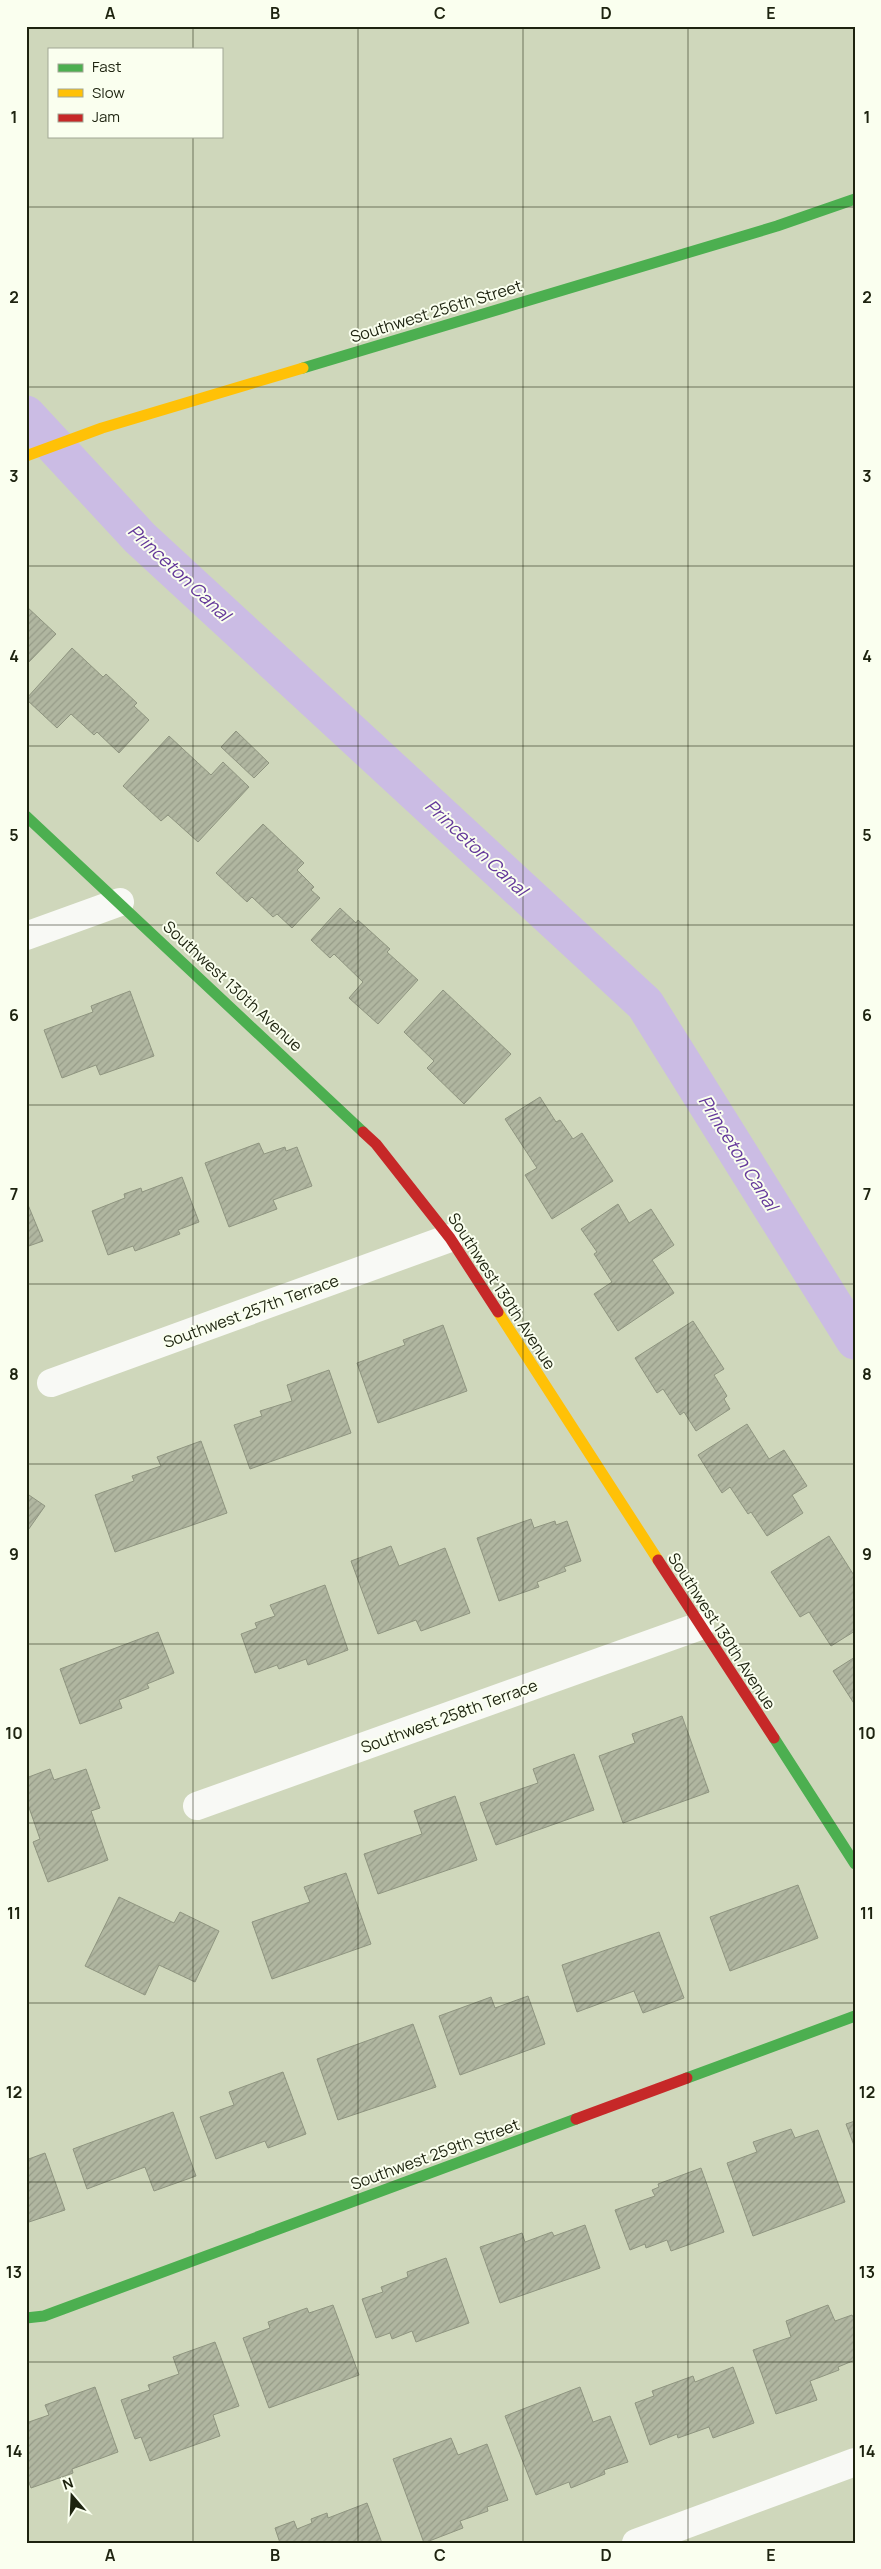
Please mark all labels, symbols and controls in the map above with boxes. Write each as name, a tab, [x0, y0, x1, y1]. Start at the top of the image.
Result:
text: A	[105, 2, 116, 24]
text: B	[270, 2, 280, 24]
text: C	[434, 2, 446, 24]
text: D	[600, 2, 612, 24]
text: E	[766, 2, 776, 24]
legend	[48, 48, 222, 138]
text: Fast	[92, 56, 121, 77]
text: Slow	[92, 82, 125, 103]
text: 1	[10, 106, 18, 128]
text: Jam	[92, 106, 120, 127]
text: 1	[863, 106, 871, 128]
street label: Southwest 256th Street	[347, 274, 525, 348]
text: 2	[9, 286, 19, 308]
text: 2	[862, 286, 872, 308]
text: 3	[9, 465, 19, 487]
text: 3	[862, 465, 872, 487]
water label: Princeton Canal	[123, 518, 238, 628]
text: 4	[9, 645, 19, 667]
text: 4	[862, 645, 872, 667]
water label: Princeton Canal	[420, 793, 535, 903]
text: 5	[9, 824, 19, 846]
text: 5	[862, 824, 872, 846]
street label: Southwest 130th Avenue	[159, 916, 307, 1056]
text: 6	[9, 1004, 19, 1026]
text: 6	[862, 1004, 872, 1026]
water label: Princeton Canal	[694, 1090, 785, 1217]
text: 7	[10, 1183, 18, 1205]
text: 7	[863, 1183, 871, 1205]
street label: Southwest 130th Avenue	[443, 1208, 561, 1374]
street label: Southwest 257th Terrace	[160, 1269, 342, 1353]
text: 8	[9, 1363, 19, 1385]
text: 8	[862, 1363, 872, 1385]
text: 9	[9, 1543, 19, 1565]
text: 9	[862, 1543, 872, 1565]
street label: Southwest 130th Avenue	[663, 1548, 781, 1714]
street label: Southwest 258th Terrace	[358, 1674, 540, 1758]
text: 10	[5, 1722, 23, 1744]
text: 10	[858, 1722, 876, 1744]
text: 11	[7, 1902, 21, 1924]
text: 11	[860, 1902, 874, 1924]
text: 12	[6, 2081, 22, 2103]
text: 12	[859, 2081, 875, 2103]
street label: Southwest 259th Street	[347, 2113, 523, 2195]
text: 13	[6, 2261, 22, 2283]
text: 13	[859, 2261, 875, 2283]
text: 14	[6, 2440, 22, 2462]
text: 14	[859, 2440, 875, 2462]
north arrow	[48, 2472, 98, 2522]
text: N	[60, 2473, 75, 2494]
text: A	[105, 2544, 116, 2566]
text: B	[270, 2544, 280, 2566]
text: C	[434, 2544, 446, 2566]
text: D	[600, 2544, 612, 2566]
text: E	[766, 2544, 776, 2566]

